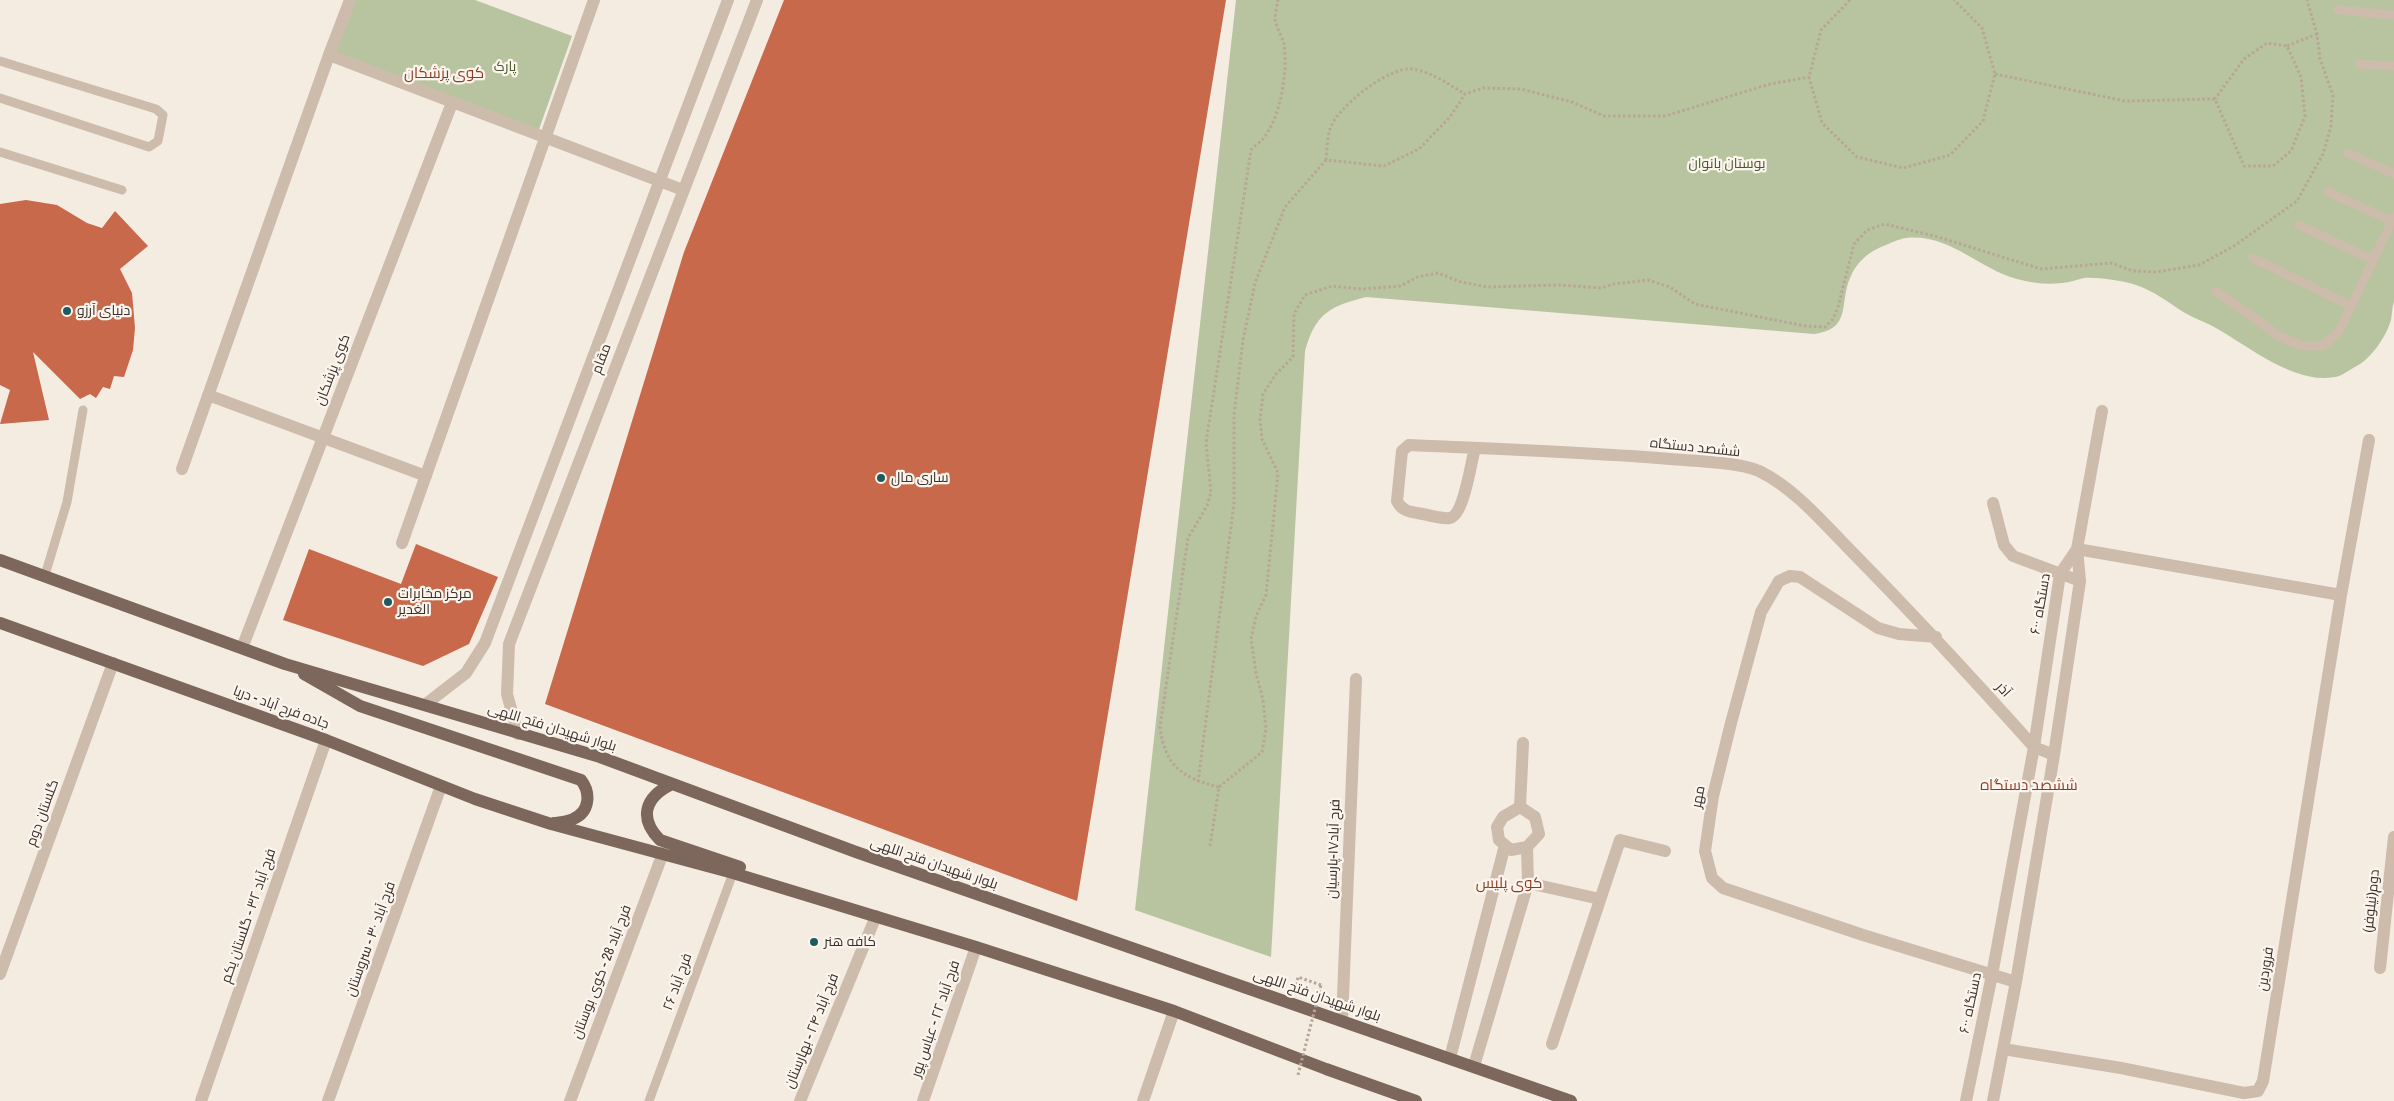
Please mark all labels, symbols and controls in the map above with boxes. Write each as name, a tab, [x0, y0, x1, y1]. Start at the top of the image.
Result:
park label: پارک	[494, 59, 516, 75]
district label: کوی پزشکان	[404, 65, 484, 83]
park label: بوستان بانوان	[1689, 156, 1765, 172]
place label: دنیای آرزو	[77, 303, 130, 319]
marker: دنیای آرزو	[61, 305, 73, 317]
street label: کوی پزشکان	[312, 332, 354, 408]
street label: مقام	[589, 342, 615, 376]
street label: ششصد دستگاه	[1649, 435, 1741, 461]
place label: ساری مال	[891, 470, 949, 486]
marker: ساری مال	[875, 472, 887, 484]
street label: ۶۰۰ دستگاه	[2027, 572, 2055, 636]
place label: مرکز مخابرات الغدیر	[398, 586, 472, 618]
marker: مرکز مخابرات الغدیر	[382, 596, 394, 608]
street label: آذر	[1992, 679, 2014, 701]
street label: جاده فرح آباد - دریا	[231, 683, 331, 733]
street label: بلوار شهیدان فتح اللهی	[486, 700, 618, 756]
street label: گلستان دوم	[23, 777, 63, 849]
district label: ششصد دستگاه	[1980, 777, 2078, 795]
street label: مهر	[1689, 784, 1709, 810]
street label: فرح آباد۱۷-پارسیان	[1324, 799, 1344, 899]
street label: بلوار شهیدان فتح اللهی	[868, 834, 1000, 894]
street label: فرح آباد ۳۲ - گلستان یکم	[218, 846, 280, 986]
street label: دوم(نیلوفر)	[2360, 868, 2384, 934]
district label: کوی پلیس	[1476, 875, 1542, 893]
street label: فرح آباد ۳۰ - سروستان	[342, 879, 400, 999]
street label: فرح آباد 28 - کوی بوستان	[569, 903, 635, 1041]
place label: کافه هنر	[824, 934, 876, 950]
marker: کافه هنر	[808, 936, 820, 948]
street label: فروردین	[2254, 946, 2278, 992]
street label: فرح آباد ۲۶	[660, 951, 696, 1013]
street label: فرح آباد ۲۲ - عباس پور	[908, 958, 964, 1080]
street label: بلوار شهیدان فتح اللهی	[1251, 966, 1383, 1026]
street label: فرح آباد ۲۴ - بهارستان	[781, 971, 843, 1091]
street label: ۶۰۰ دستگاه	[1956, 971, 1986, 1035]

